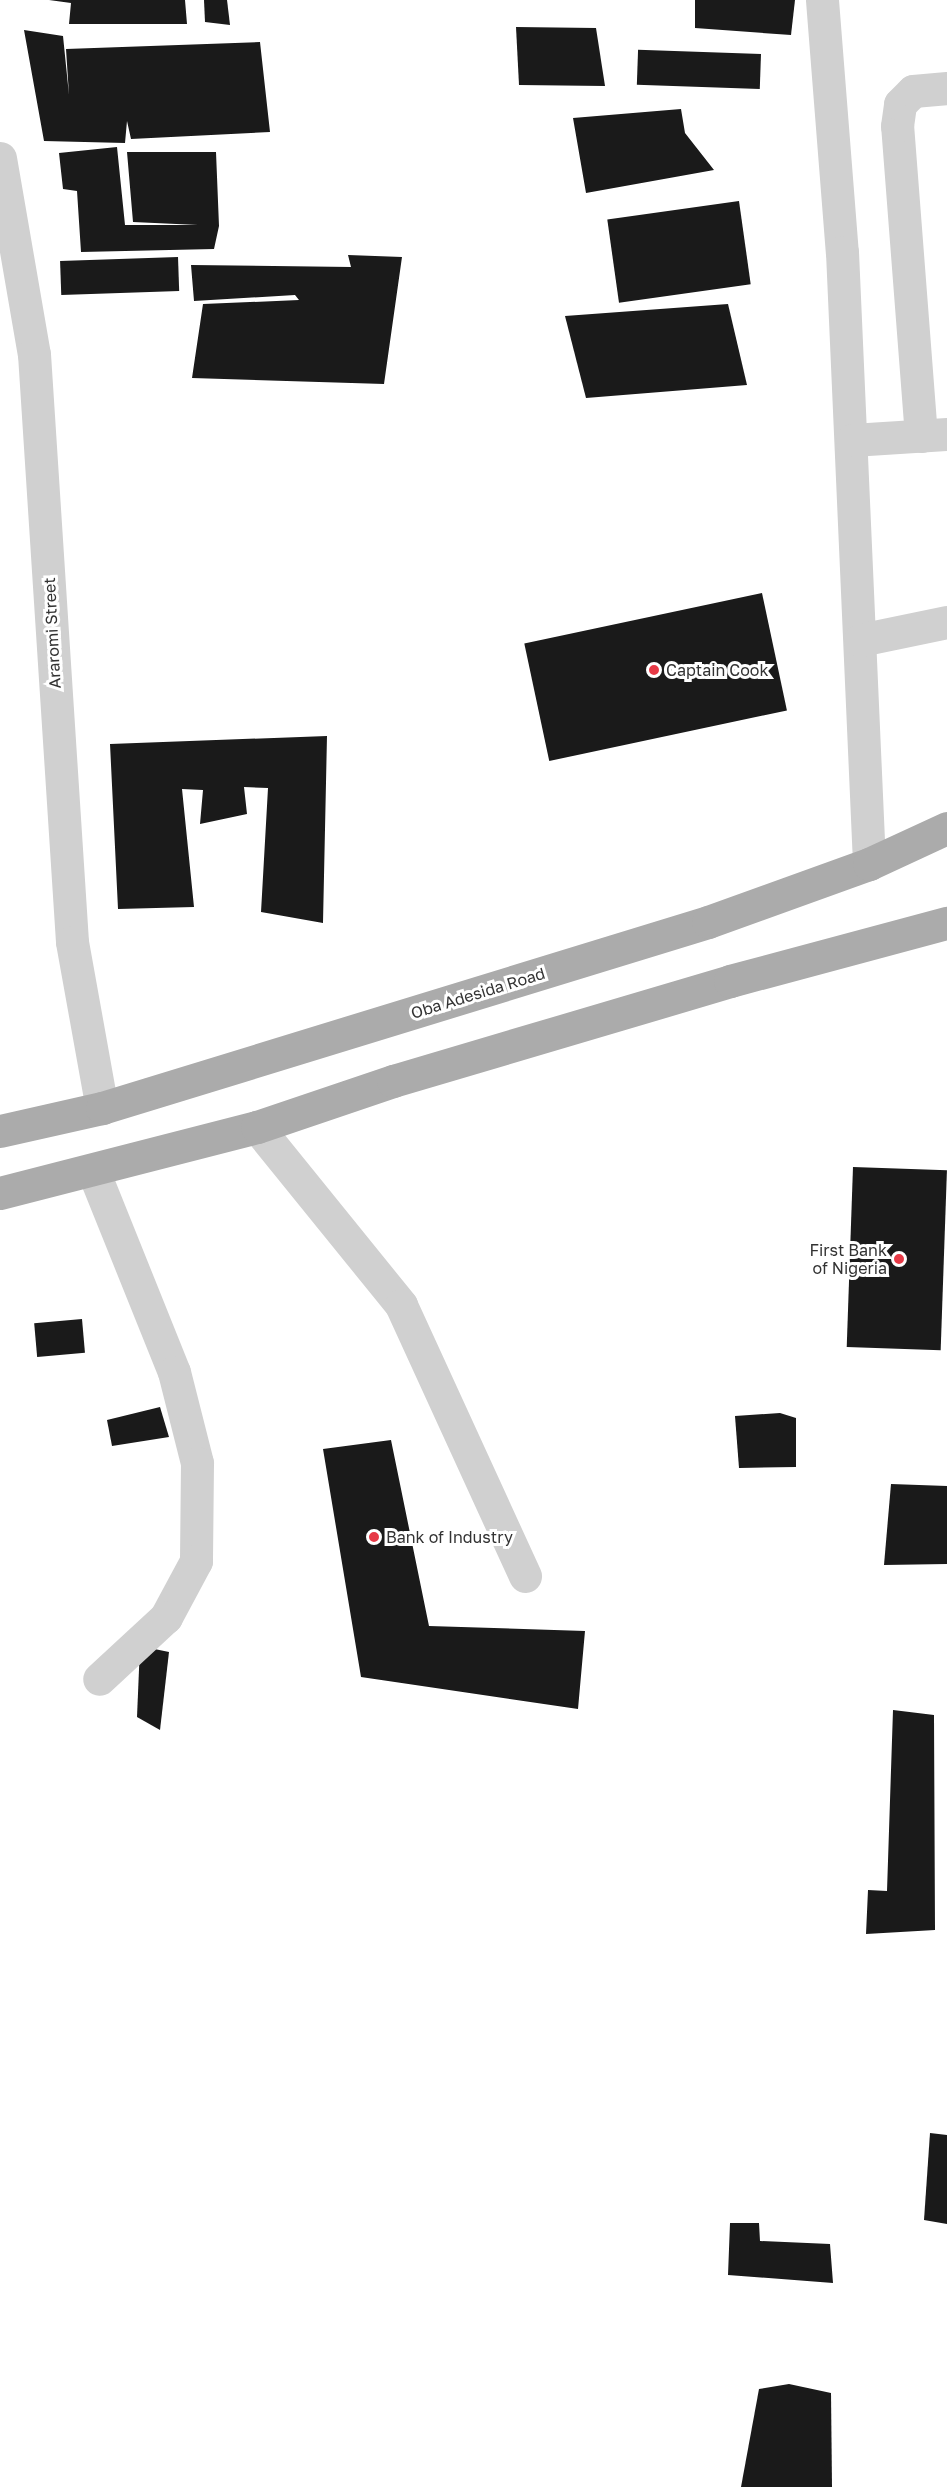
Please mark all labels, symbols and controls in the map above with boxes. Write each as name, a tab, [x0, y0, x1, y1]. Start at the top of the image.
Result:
street label: Araromi Street	[39, 577, 65, 689]
place label: Captain Cook	[666, 660, 768, 680]
marker: Captain Cook	[647, 663, 661, 677]
street label: Oba Adesida Road	[409, 963, 547, 1023]
place label: First Bank of Nigeria	[809, 1240, 887, 1278]
marker: First Bank of Nigeria	[892, 1252, 906, 1266]
place label: Bank of Industry	[386, 1527, 513, 1547]
marker: Bank of Industry	[367, 1530, 381, 1544]

